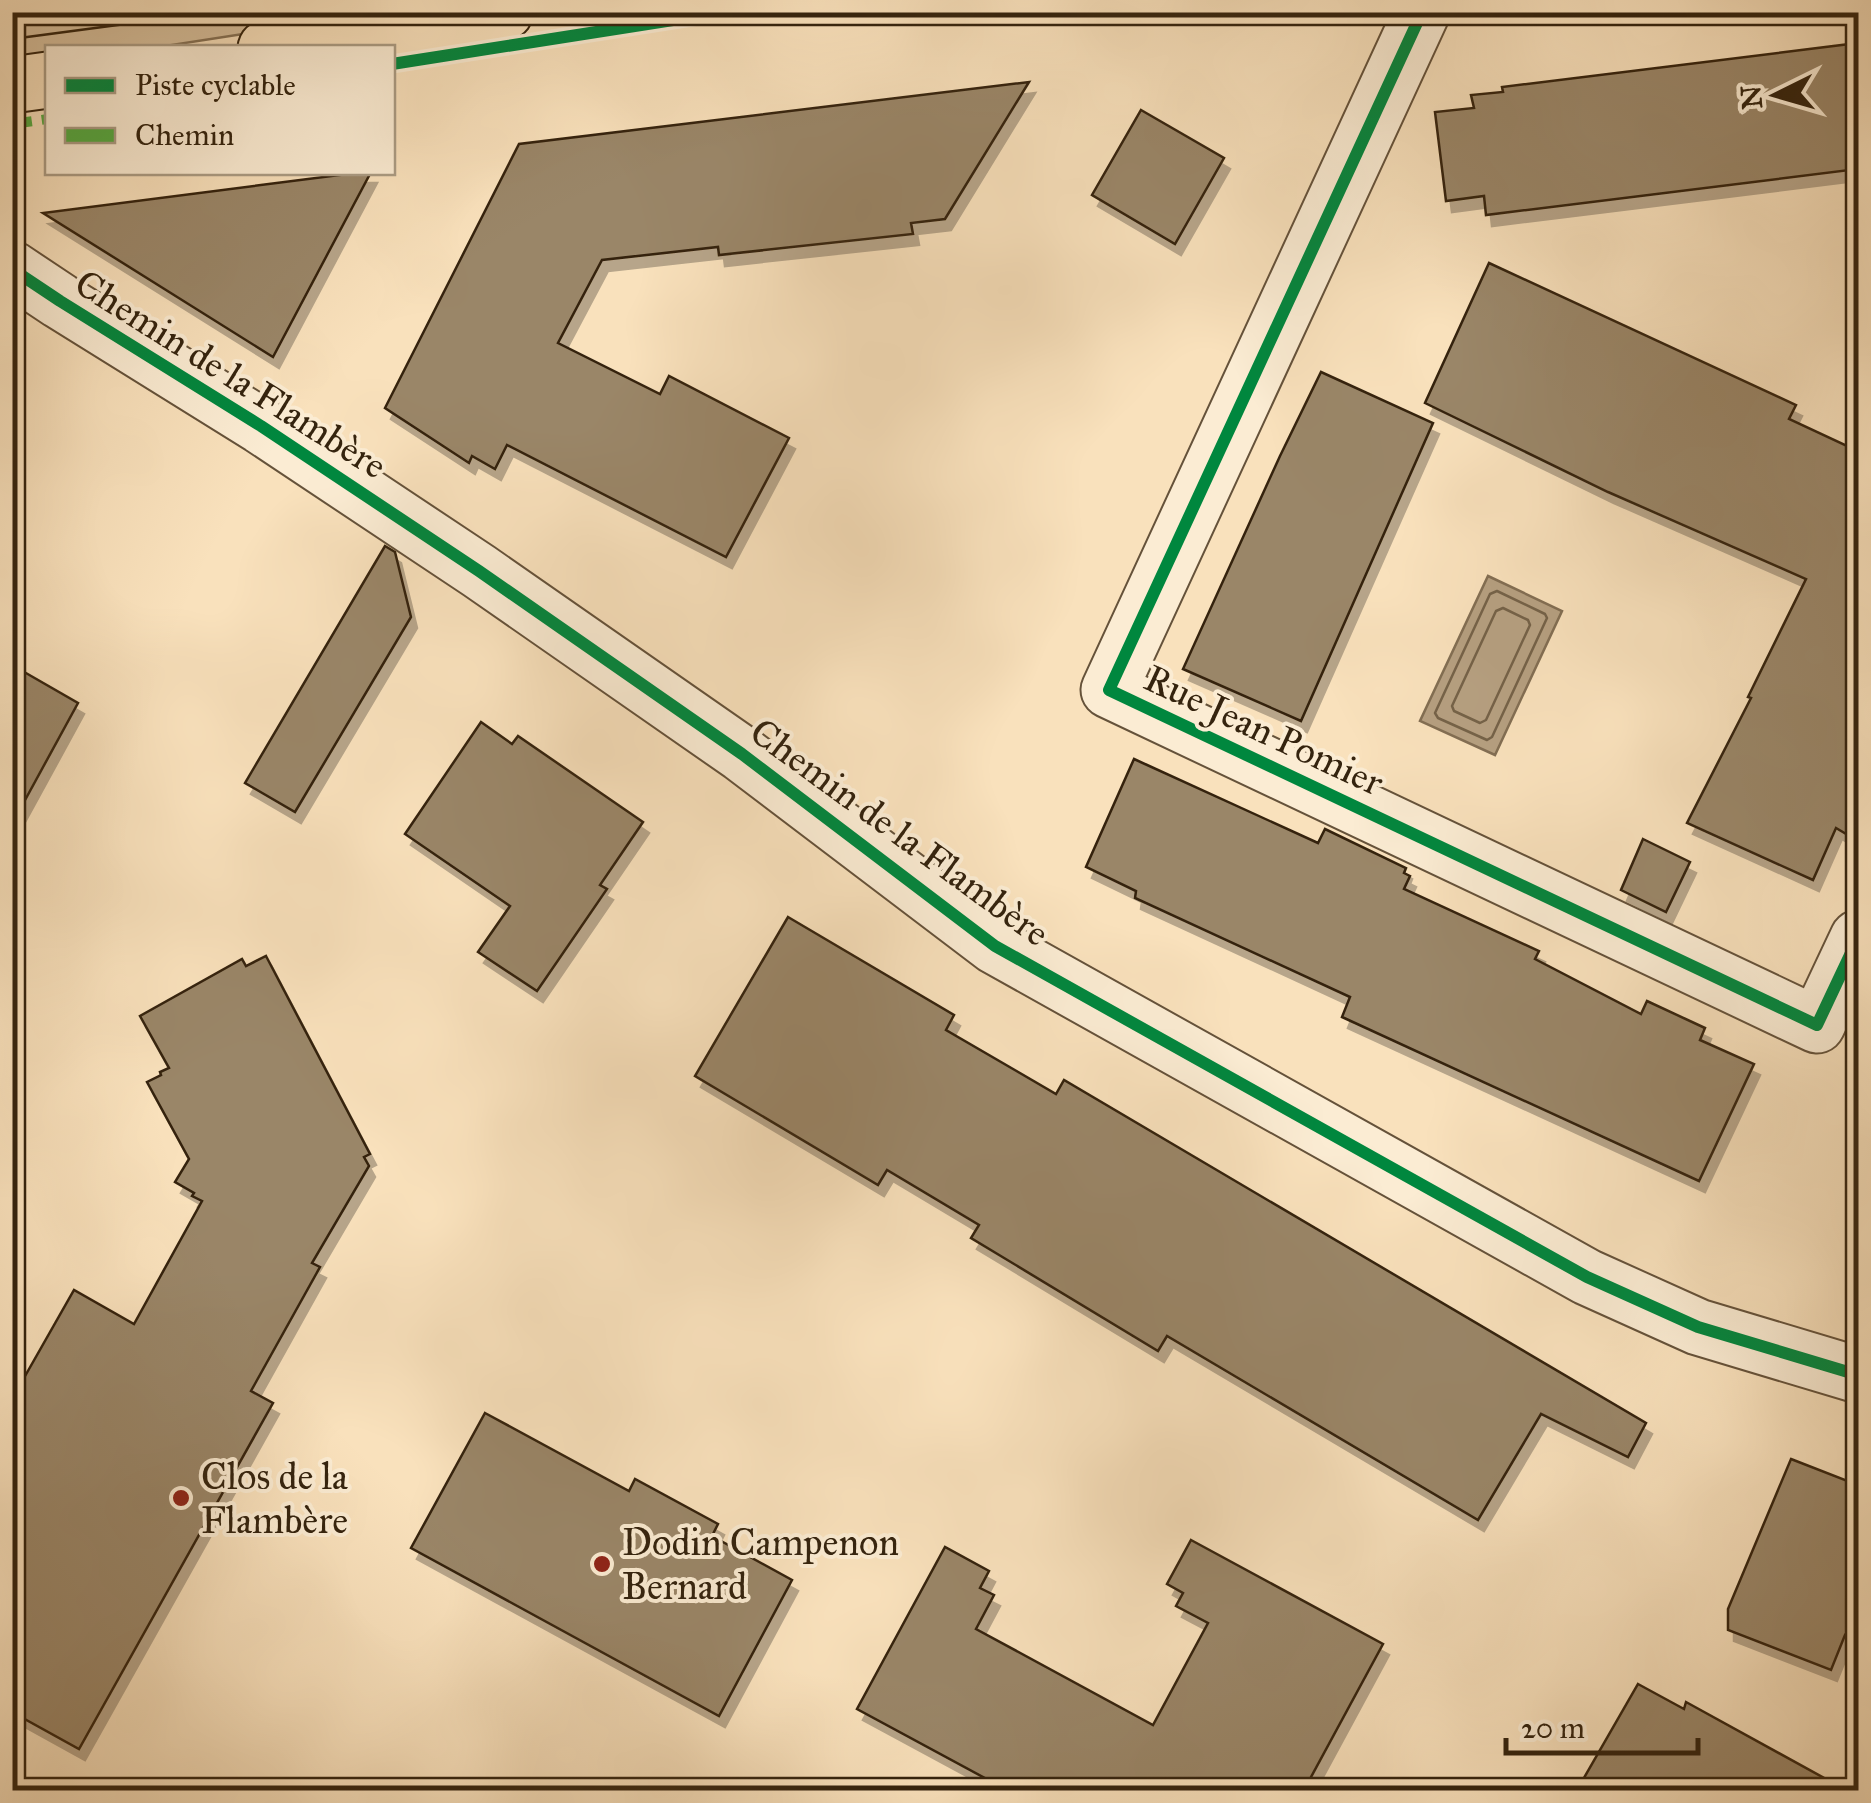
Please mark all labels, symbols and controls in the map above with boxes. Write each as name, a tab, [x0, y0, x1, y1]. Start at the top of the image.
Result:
legend	[45, 45, 395, 175]
north arrow	[1726, 45, 1826, 145]
text: Piste cyclable	[135, 67, 296, 103]
text: N	[1733, 84, 1770, 110]
text: Chemin	[135, 117, 234, 153]
street label: Chemin de la Flambère	[67, 260, 395, 488]
street label: Rue Jean Pomier	[1137, 655, 1391, 807]
street label: Chemin de la Flambère	[741, 708, 1059, 956]
place label: Clos de la Flambère	[201, 1453, 349, 1543]
marker: Clos de la Flambère	[170, 1487, 192, 1509]
place label: Dodin Campenon Bernard	[622, 1519, 899, 1609]
marker: Dodin Campenon Bernard	[591, 1553, 613, 1575]
scale bar	[1506, 1693, 1698, 1755]
text: 20 m	[1521, 1710, 1585, 1746]

